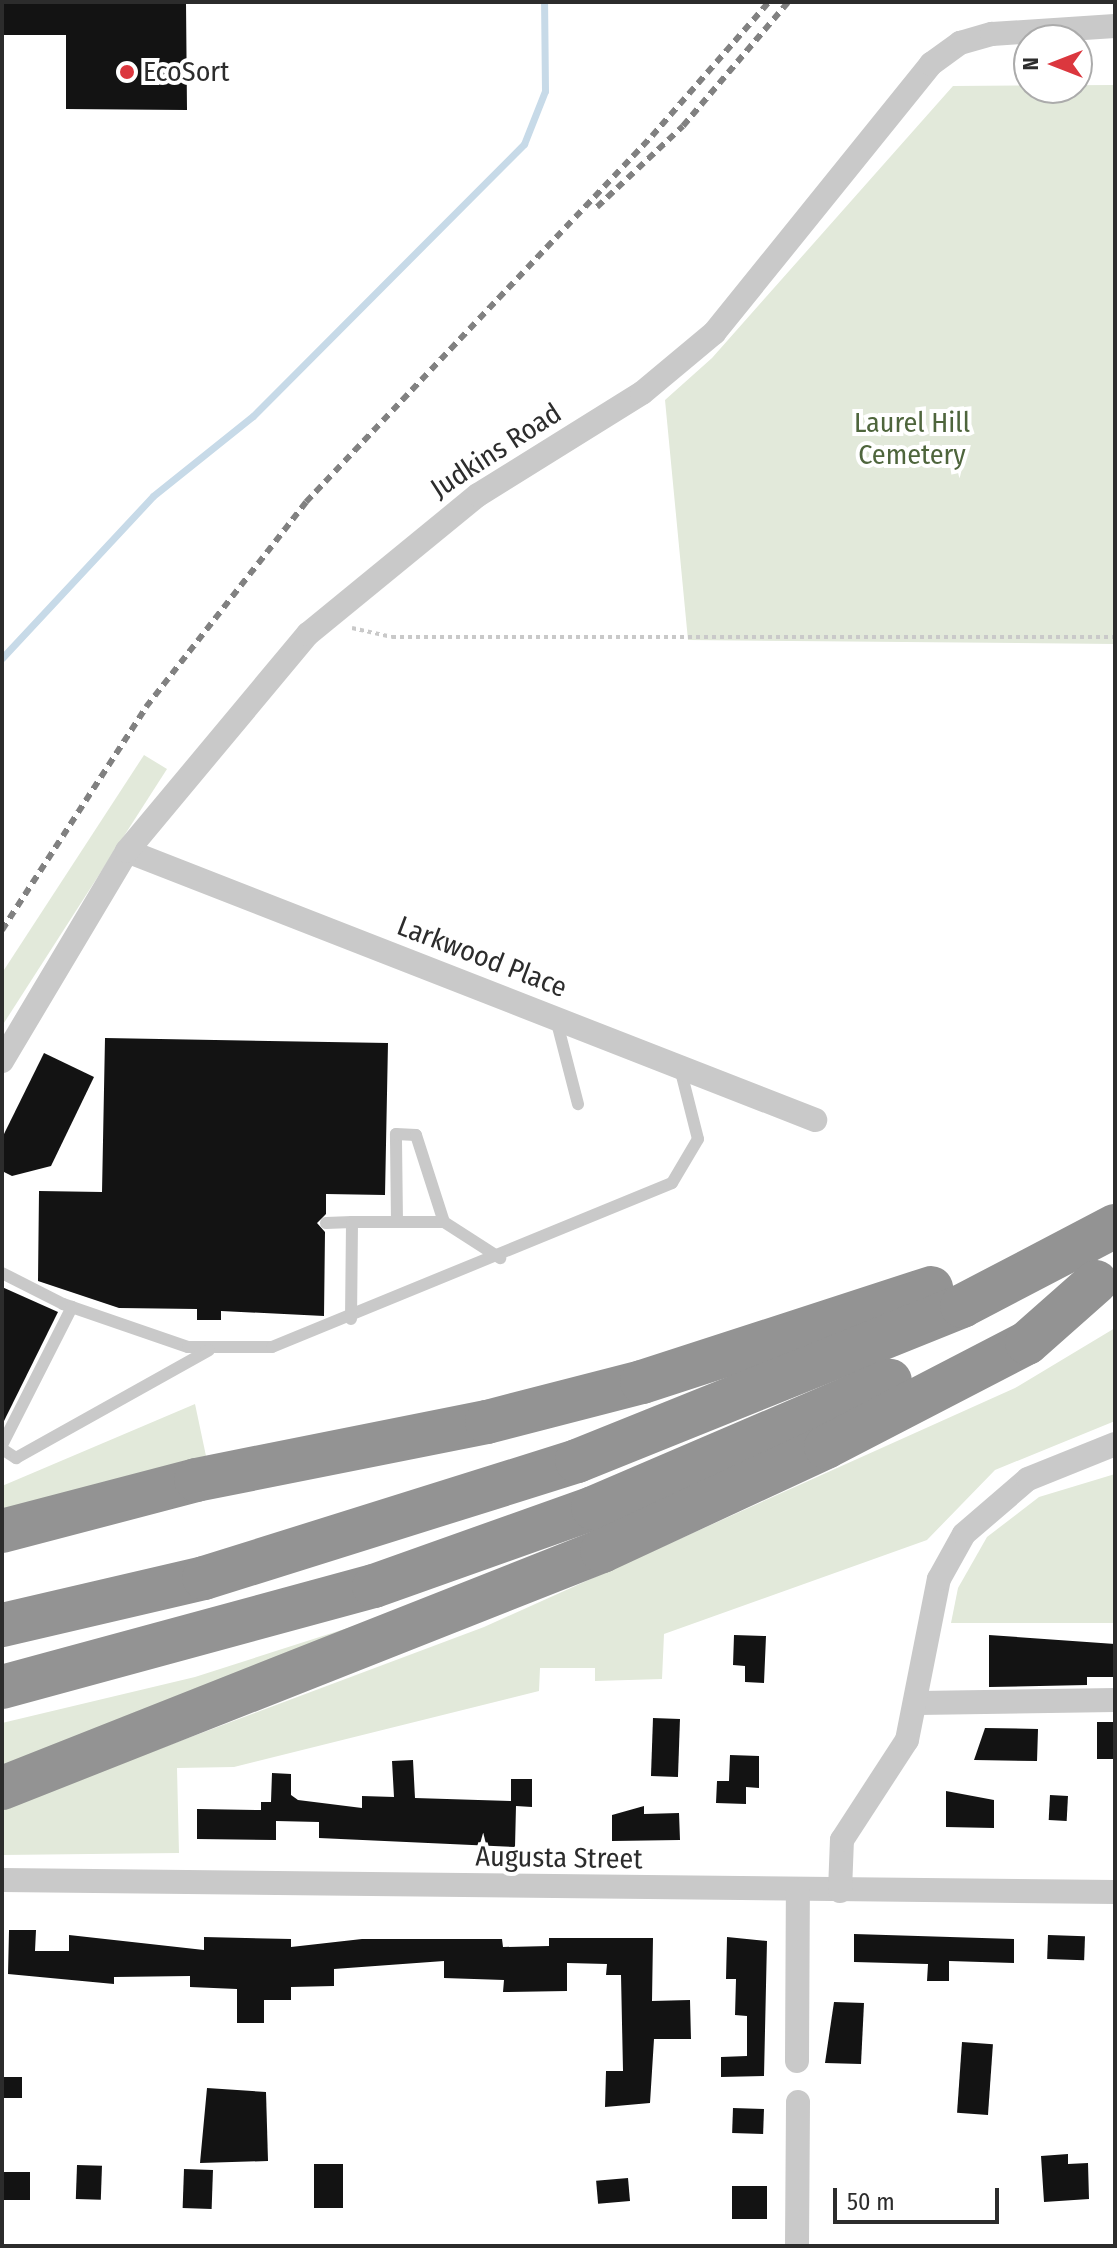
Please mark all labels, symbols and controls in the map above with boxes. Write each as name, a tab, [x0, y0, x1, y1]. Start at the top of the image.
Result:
north arrow	[1013, 24, 1093, 104]
place label: EcoSort	[143, 55, 229, 89]
text: N	[1017, 57, 1044, 71]
marker: EcoSort	[118, 63, 136, 81]
street label: Judkins Road	[424, 396, 568, 506]
park label: Laurel Hill Cemetery	[854, 406, 970, 472]
street label: Larkwood Place	[393, 909, 571, 1005]
street label: Augusta Street	[475, 1840, 643, 1876]
scale bar	[837, 2172, 1003, 2222]
text: 50 m	[847, 2188, 895, 2216]

